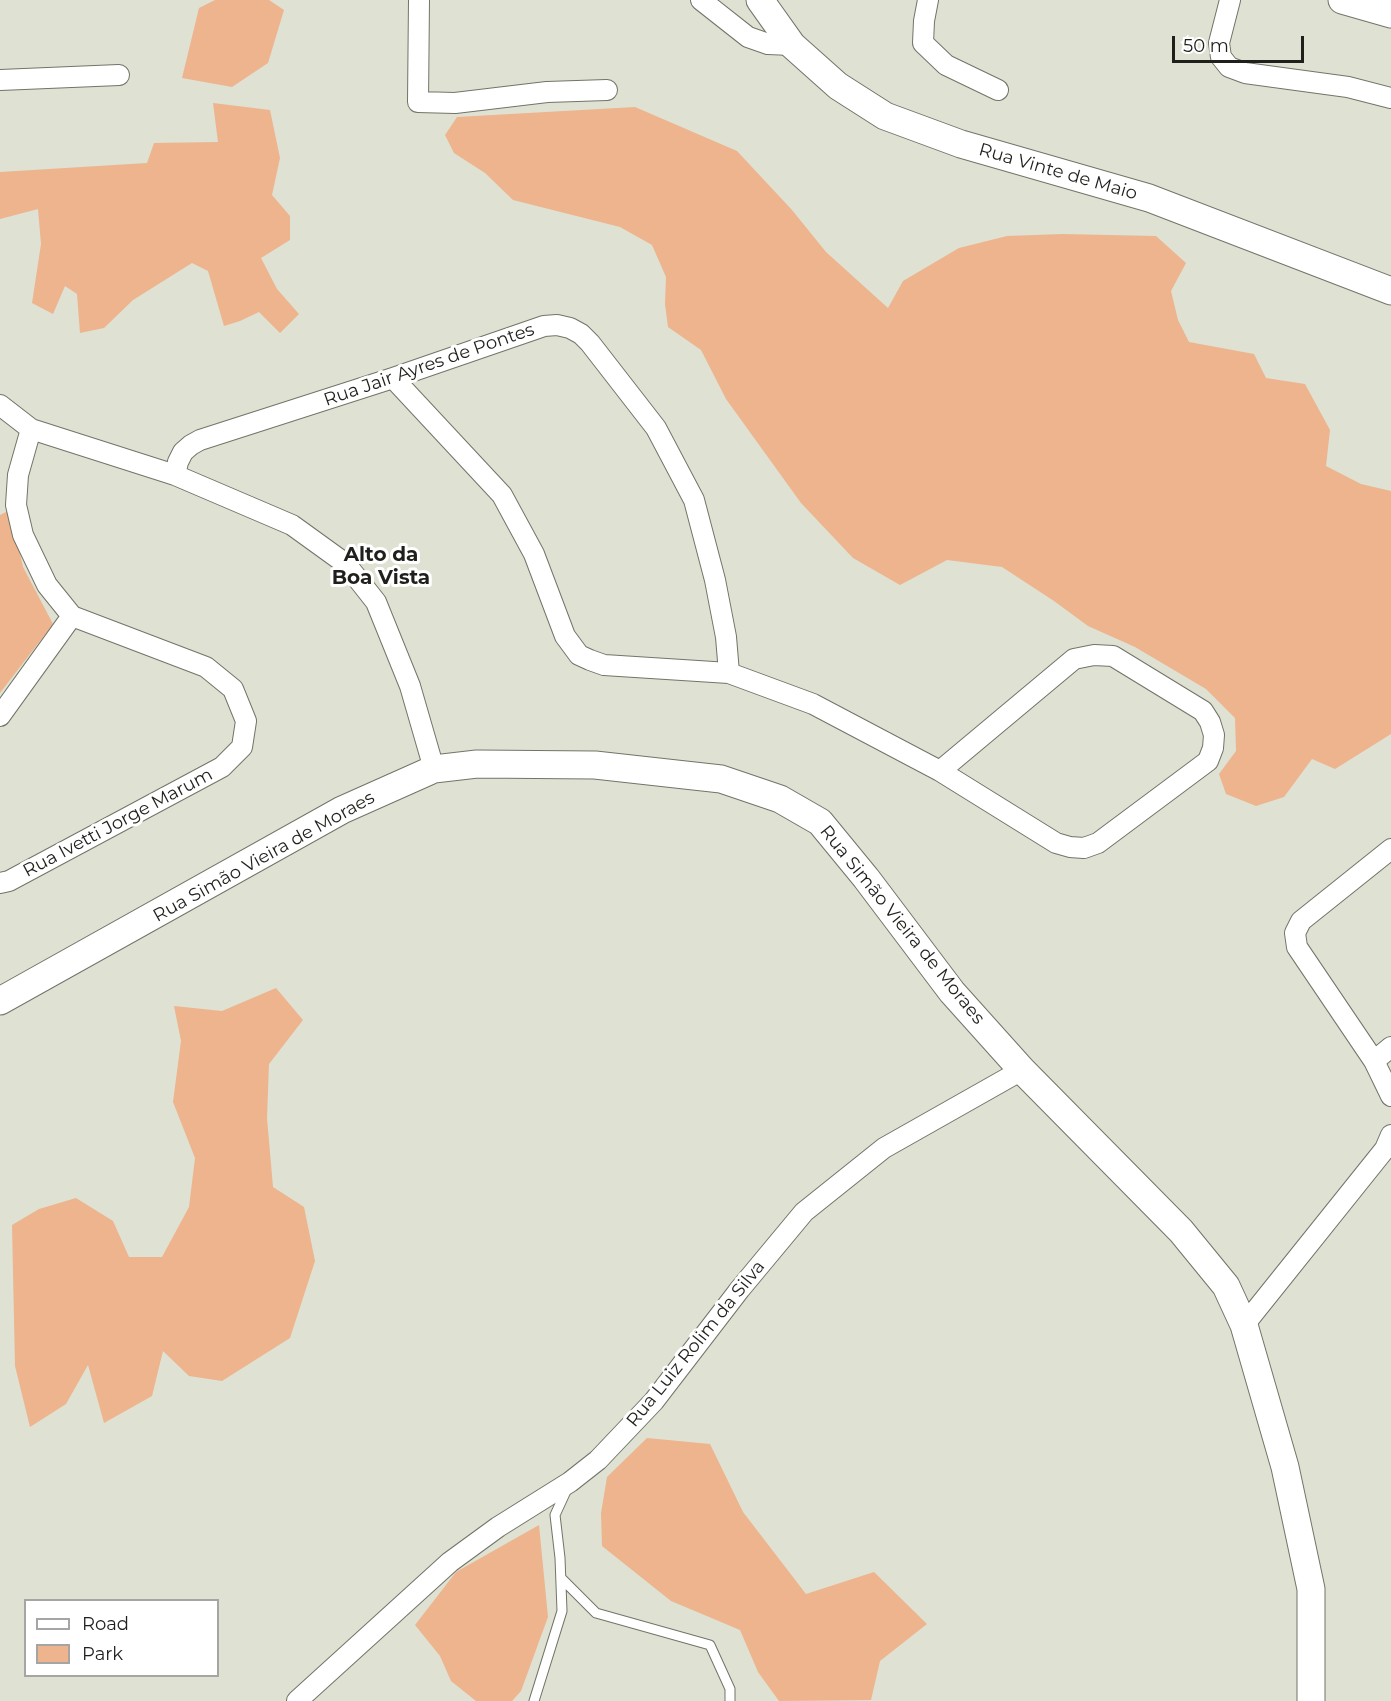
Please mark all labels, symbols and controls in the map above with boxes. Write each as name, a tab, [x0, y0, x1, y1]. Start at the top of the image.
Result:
scale bar	[1175, 24, 1307, 62]
text: 50 m	[1183, 35, 1229, 57]
street label: Rua Vinte de Maio	[976, 139, 1140, 205]
street label: Rua Jair Ayres de Pontes	[321, 319, 537, 411]
district label: Alto da Boa Vista	[332, 543, 430, 590]
street label: Rua Ivetti Jorge Marum	[20, 764, 216, 882]
street label: Rua Simão Vieira de Moraes	[150, 787, 378, 927]
street label: Rua Simão Vieira de Moraes	[815, 821, 989, 1029]
street label: Rua Luiz Rolim da Silva	[622, 1256, 770, 1432]
legend	[24, 1599, 219, 1677]
text: Road	[82, 1613, 129, 1635]
text: Park	[82, 1643, 123, 1665]

